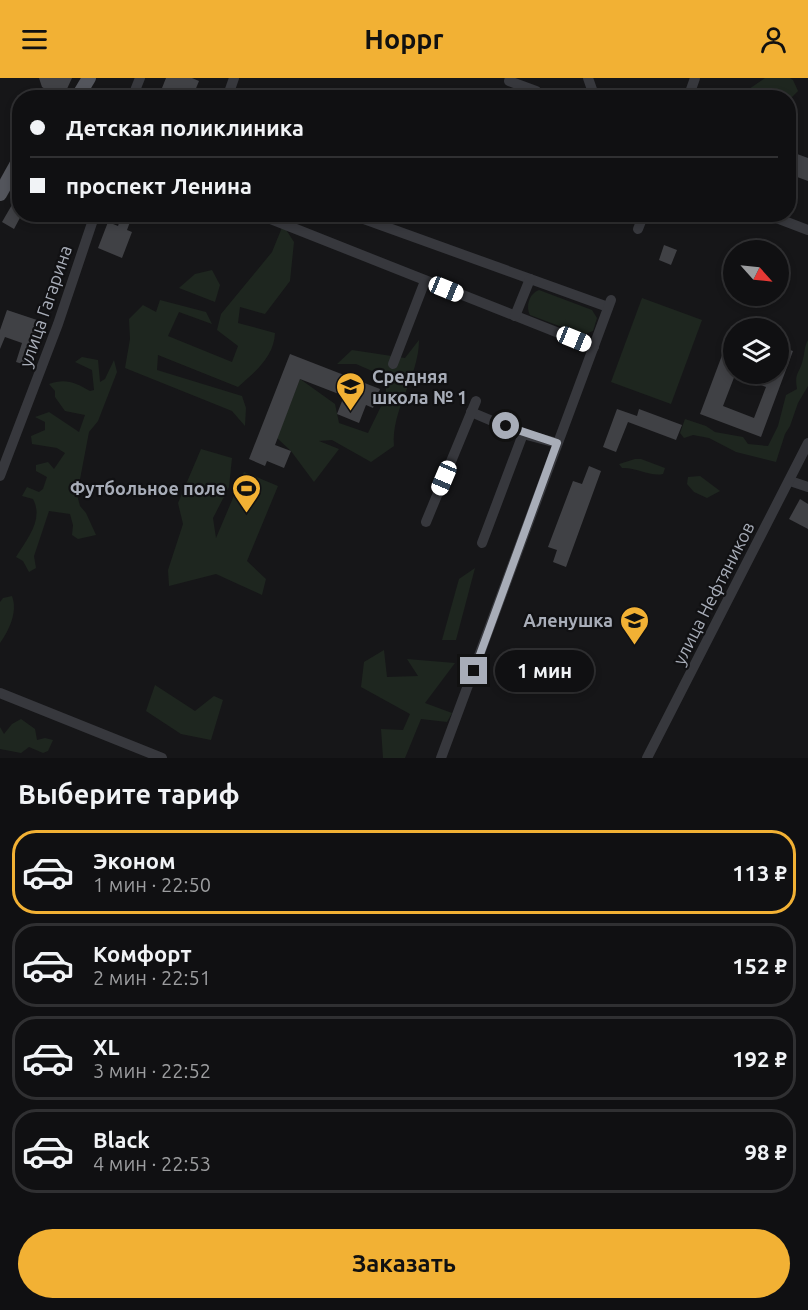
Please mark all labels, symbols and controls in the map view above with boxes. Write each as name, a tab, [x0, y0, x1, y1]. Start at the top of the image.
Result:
icon: menu	[18, 23, 51, 56]
icon: person	[757, 23, 790, 56]
text: Hoppr	[364, 24, 444, 54]
text: Детская поликлиника	[66, 115, 304, 140]
text: проспект Ленина	[66, 173, 252, 198]
north arrow	[723, 240, 789, 306]
map controls	[723, 240, 789, 384]
street label: улица Гагарина	[15, 242, 75, 370]
car	[426, 274, 466, 304]
button: layers	[723, 318, 789, 384]
car	[554, 324, 594, 354]
place label: Средняя школа № 1	[372, 366, 467, 407]
school or university icon: Средняя школа № 1	[335, 370, 367, 412]
route start	[492, 412, 519, 439]
car	[429, 458, 459, 498]
sports icon: Футбольное поле	[231, 472, 263, 514]
place label: Футбольное поле	[70, 478, 226, 498]
street label: улица Нефтяников	[668, 518, 758, 668]
school or university icon: Аленушка	[618, 604, 650, 646]
place label: Аленушка	[523, 610, 613, 630]
callout: 1 мин	[495, 650, 594, 692]
route end	[460, 657, 487, 684]
text: 1 мин	[517, 659, 572, 682]
text: Выберите тариф	[18, 779, 240, 809]
icon: car	[21, 845, 75, 899]
text: Эконом	[93, 848, 175, 873]
text: 113 ₽	[732, 860, 787, 885]
text: 1 мин · 22:50	[93, 873, 211, 896]
icon: car	[21, 938, 75, 992]
text: Комфорт	[93, 941, 192, 966]
text: 152 ₽	[732, 953, 787, 978]
text: 2 мин · 22:51	[93, 966, 211, 989]
icon: car	[21, 1031, 75, 1085]
text: XL	[93, 1034, 120, 1059]
text: 192 ₽	[732, 1046, 787, 1071]
text: 3 мин · 22:52	[93, 1059, 211, 1082]
icon: car	[21, 1124, 75, 1178]
text: Black	[93, 1127, 150, 1152]
text: 98 ₽	[745, 1139, 787, 1164]
text: 4 мин · 22:53	[93, 1152, 211, 1175]
button: Заказать	[18, 1229, 790, 1298]

